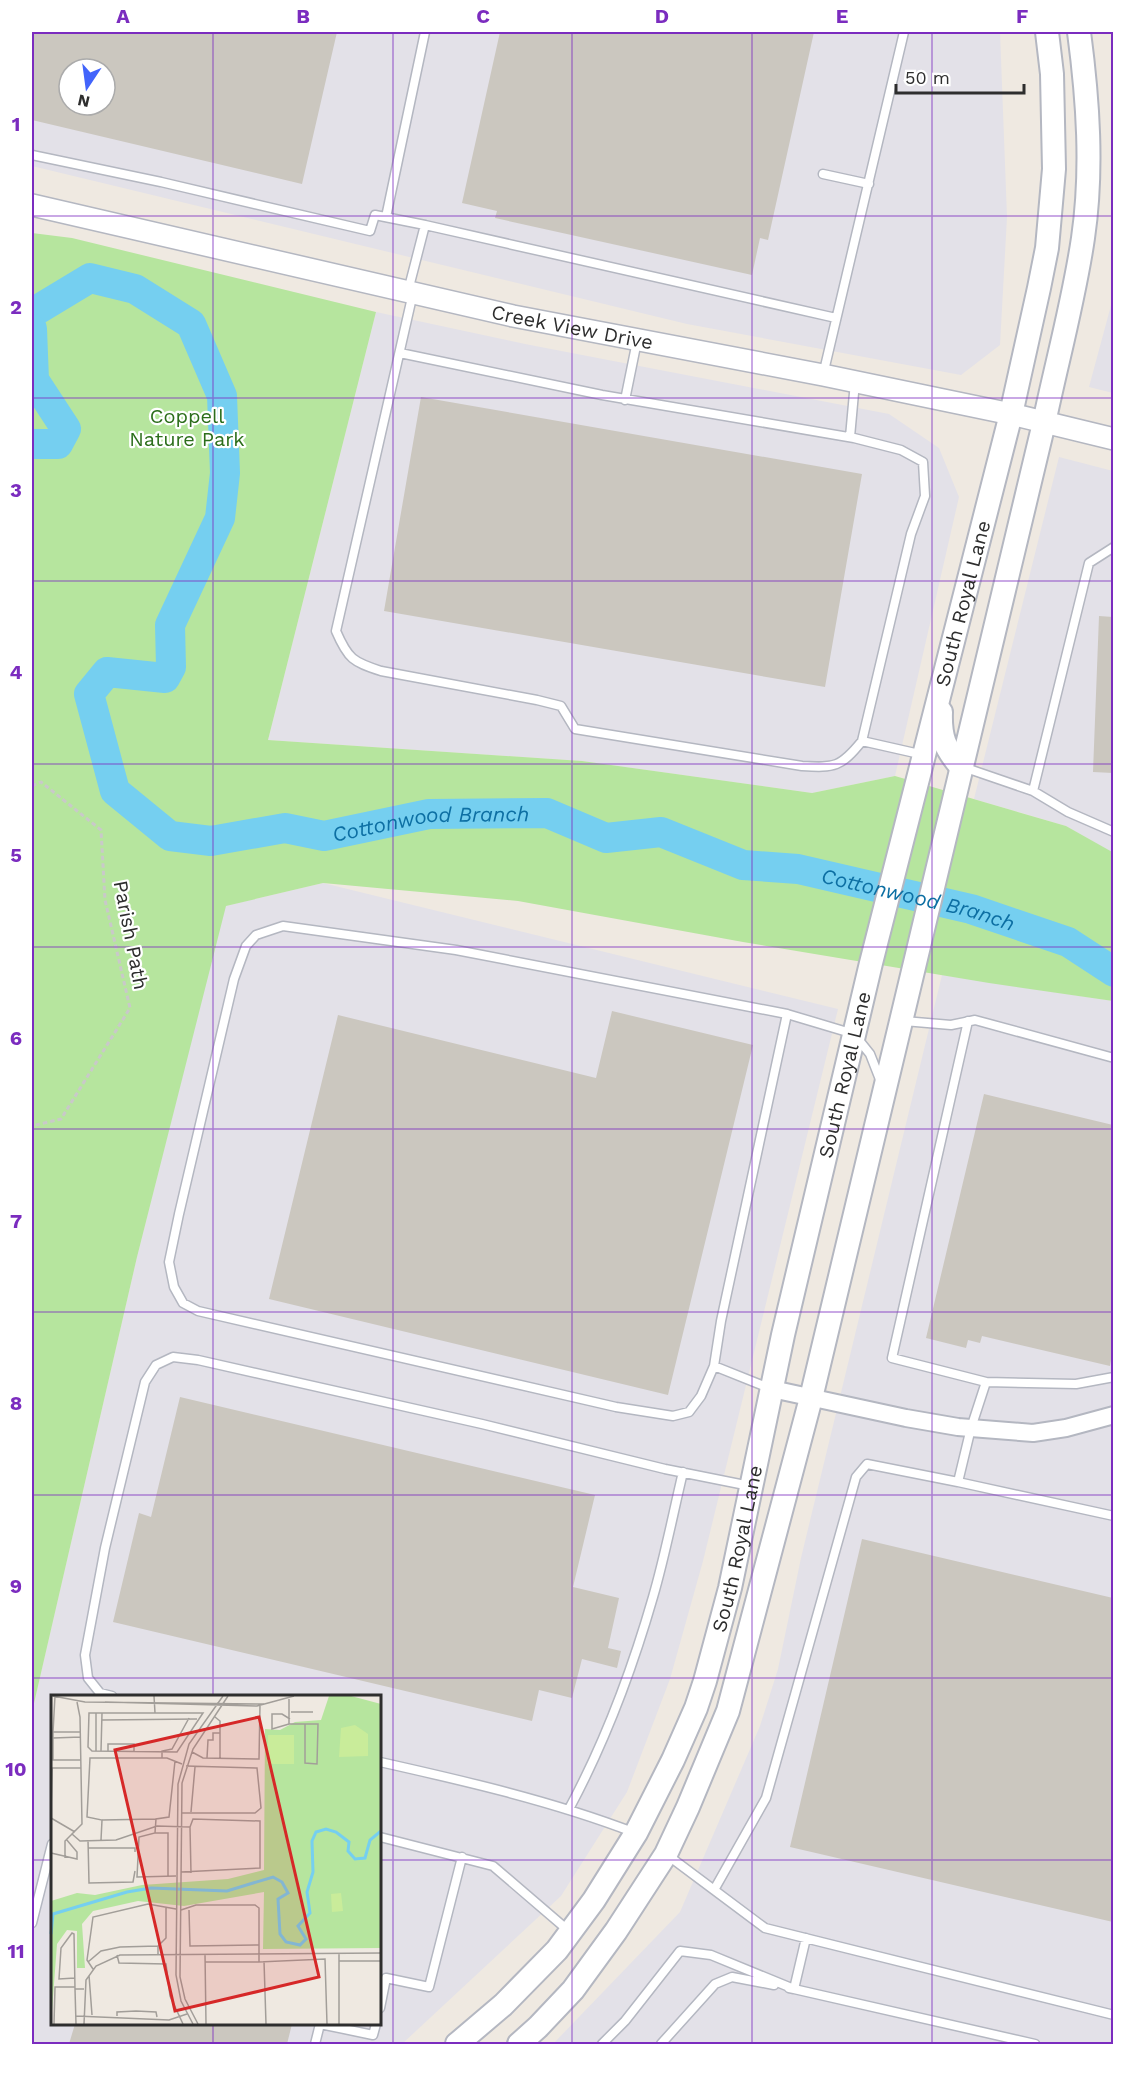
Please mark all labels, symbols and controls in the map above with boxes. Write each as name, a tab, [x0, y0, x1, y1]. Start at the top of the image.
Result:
text: A	[116, 4, 130, 28]
text: B	[296, 4, 310, 28]
text: C	[476, 4, 490, 28]
text: D	[655, 4, 669, 28]
text: E	[836, 4, 848, 28]
text: F	[1016, 4, 1028, 28]
north arrow	[57, 57, 117, 117]
scale bar	[896, 57, 1024, 95]
text: 50 m	[905, 67, 950, 88]
text: N	[76, 91, 92, 112]
text: 1	[12, 112, 20, 136]
text: 2	[10, 295, 22, 319]
street label: Creek View Drive	[489, 299, 655, 354]
park label: Coppell Nature Park	[129, 404, 245, 451]
text: 3	[10, 478, 22, 502]
street label: South Royal Lane	[930, 518, 995, 689]
text: 4	[10, 660, 23, 684]
water label: Cottonwood Branch	[330, 801, 529, 846]
text: 5	[10, 843, 22, 867]
water label: Cottonwood Branch	[819, 862, 1018, 936]
street label: Parish Path	[109, 878, 153, 992]
street label: South Royal Lane	[813, 989, 876, 1160]
text: 6	[10, 1026, 22, 1050]
text: 7	[10, 1209, 22, 1233]
text: 8	[10, 1391, 22, 1415]
street label: South Royal Lane	[707, 1463, 767, 1635]
text: 9	[10, 1574, 22, 1598]
inset map	[51, 1695, 381, 2025]
text: 10	[5, 1757, 27, 1781]
text: 11	[7, 1939, 25, 1963]

